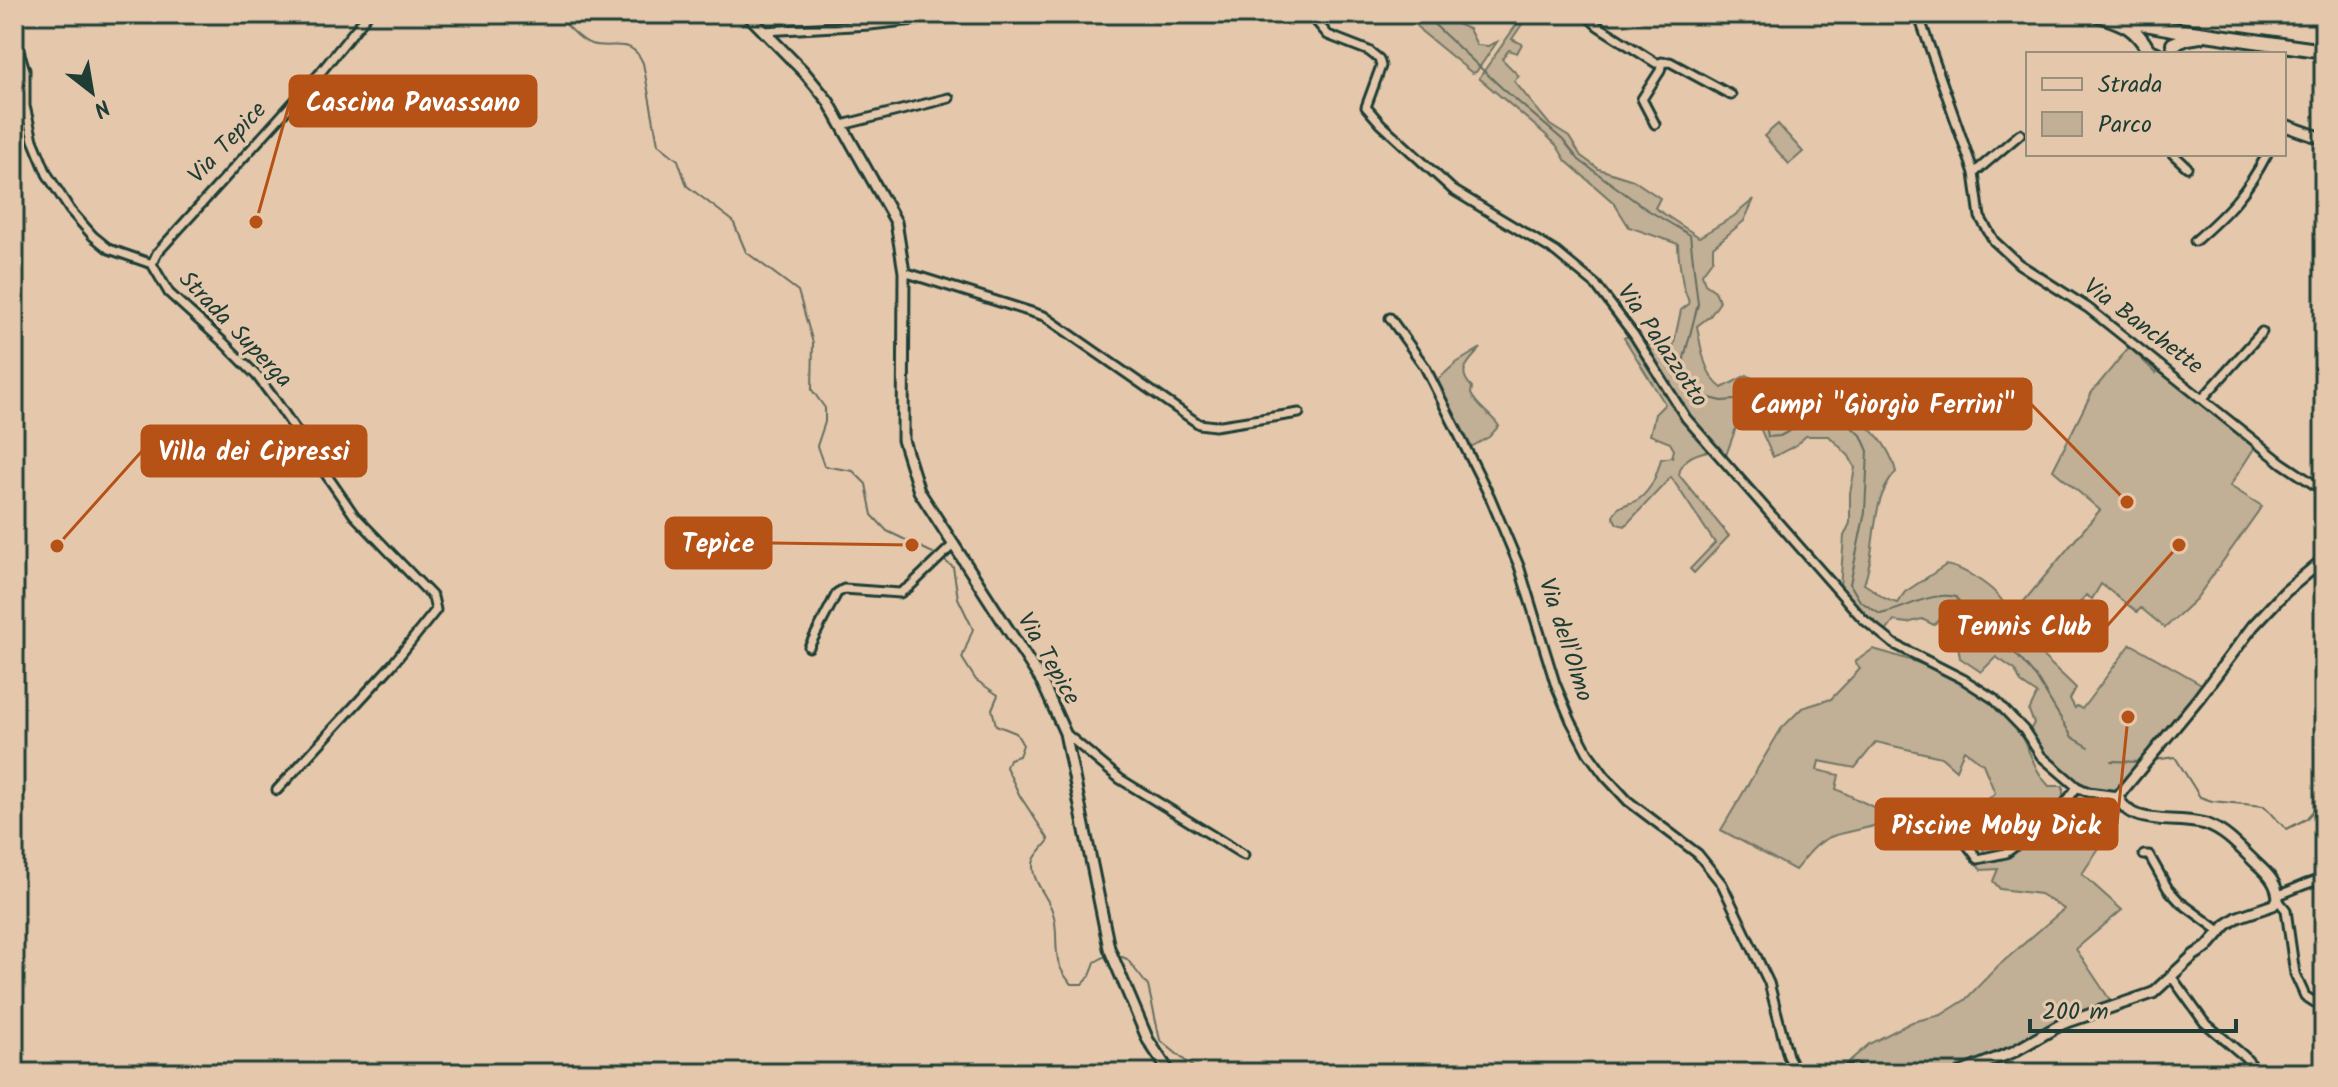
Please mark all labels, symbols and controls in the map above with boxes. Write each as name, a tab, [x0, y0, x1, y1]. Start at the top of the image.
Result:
north arrow	[52, 52, 132, 132]
legend	[2026, 52, 2286, 156]
text: Strada	[2098, 66, 2162, 105]
callout: Cascina Pavassano	[290, 76, 536, 126]
text: Cascina Pavassano	[306, 83, 520, 125]
text: N	[86, 88, 116, 126]
street label: Via Tepice	[179, 92, 277, 193]
text: Parco	[2098, 106, 2152, 145]
street label: Strada Superga	[168, 262, 302, 398]
street label: Via Banchette	[2074, 269, 2212, 386]
street label: Via Palazzotto	[1606, 276, 1718, 416]
callout: Campi "Giorgio Ferrini"	[1734, 379, 2031, 429]
text: Campi "Giorgio Ferrini"	[1751, 385, 2015, 427]
callout: Villa dei Cipressi	[142, 426, 366, 476]
text: Villa dei Cipressi	[158, 432, 351, 474]
callout: Tepice	[666, 518, 771, 568]
text: Tepice	[682, 524, 755, 566]
street label: Via dell'Olmo	[1527, 573, 1603, 707]
callout: Tennis Club	[1940, 601, 2107, 651]
street label: Via Tepice	[1006, 605, 1090, 713]
text: Tennis Club	[1957, 607, 2092, 649]
callout: Piscine Moby Dick	[1876, 799, 2117, 849]
text: Piscine Moby Dick	[1891, 806, 2102, 848]
scale bar	[2030, 983, 2236, 1033]
text: 200 m	[2042, 993, 2109, 1032]

